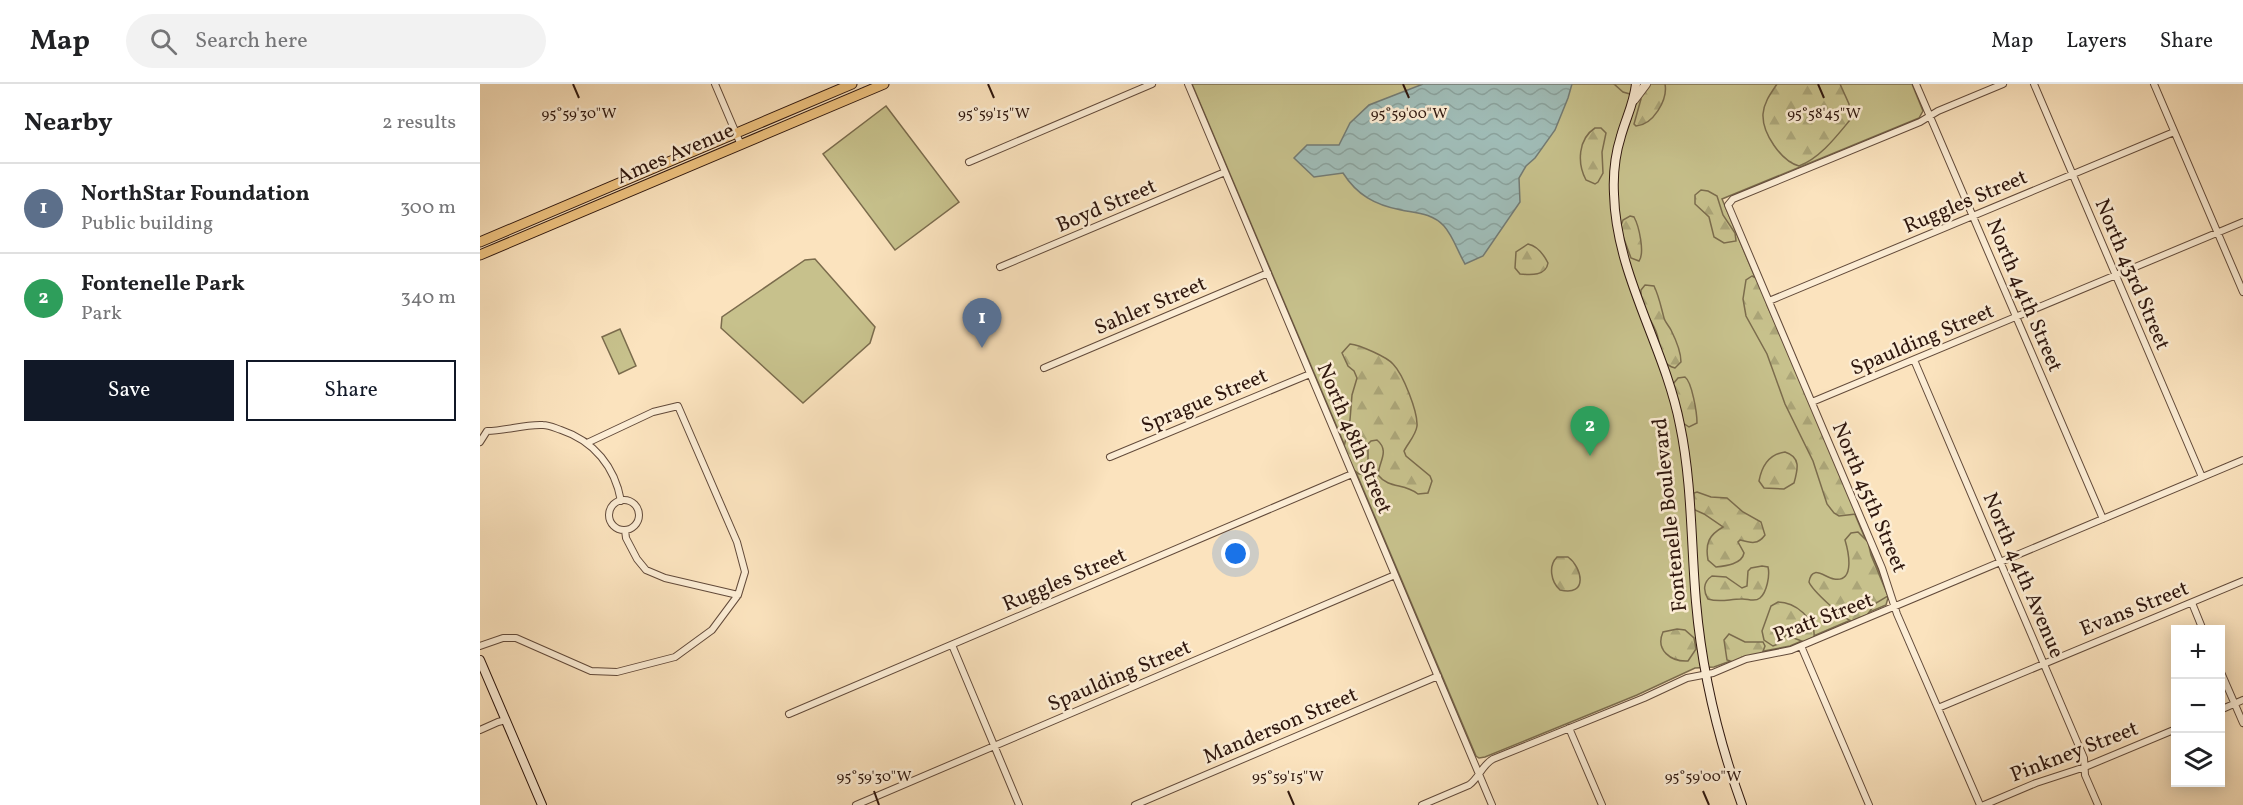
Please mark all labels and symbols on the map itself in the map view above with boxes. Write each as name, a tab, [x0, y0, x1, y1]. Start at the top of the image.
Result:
text: 95°59'30"W	[542, 104, 616, 125]
text: 95°59'15"W	[958, 104, 1030, 125]
text: 95°59'00"W	[1371, 104, 1447, 125]
text: 95°58'45"W	[1787, 104, 1861, 125]
street label: Ames Avenue	[612, 117, 739, 192]
street label: Ruggles Street	[1899, 163, 2032, 242]
street label: Boyd Street	[1052, 172, 1161, 240]
street label: North 43rd Street	[2087, 194, 2177, 355]
street label: North 44th Street	[1978, 215, 2069, 377]
street label: Sahler Street	[1090, 270, 1211, 343]
street label: Spaulding Street	[1847, 297, 1999, 384]
pin: 1	[962, 298, 1002, 348]
street label: North 48th Street	[1309, 359, 1399, 519]
street label: Sprague Street	[1137, 362, 1272, 441]
pin: 2	[1570, 406, 1610, 456]
street label: Fontenelle Boulevard	[1646, 416, 1695, 613]
street label: North 45th Street	[1824, 418, 1913, 577]
street label: North 44th Avenue	[1975, 488, 2071, 663]
your location	[1221, 539, 1250, 568]
street label: Ruggles Street	[998, 541, 1131, 620]
street label: Evans Street	[2076, 574, 2193, 644]
street label: Pratt Street	[1769, 586, 1878, 651]
street label: Spaulding Street	[1044, 633, 1196, 720]
street label: Manderson Street	[1199, 681, 1362, 772]
street label: Pinkney Street	[2006, 715, 2143, 790]
text: 95°59'30"W	[837, 767, 911, 788]
text: 95°59'15"W	[1252, 767, 1324, 788]
text: 95°59'00"W	[1665, 767, 1741, 788]

